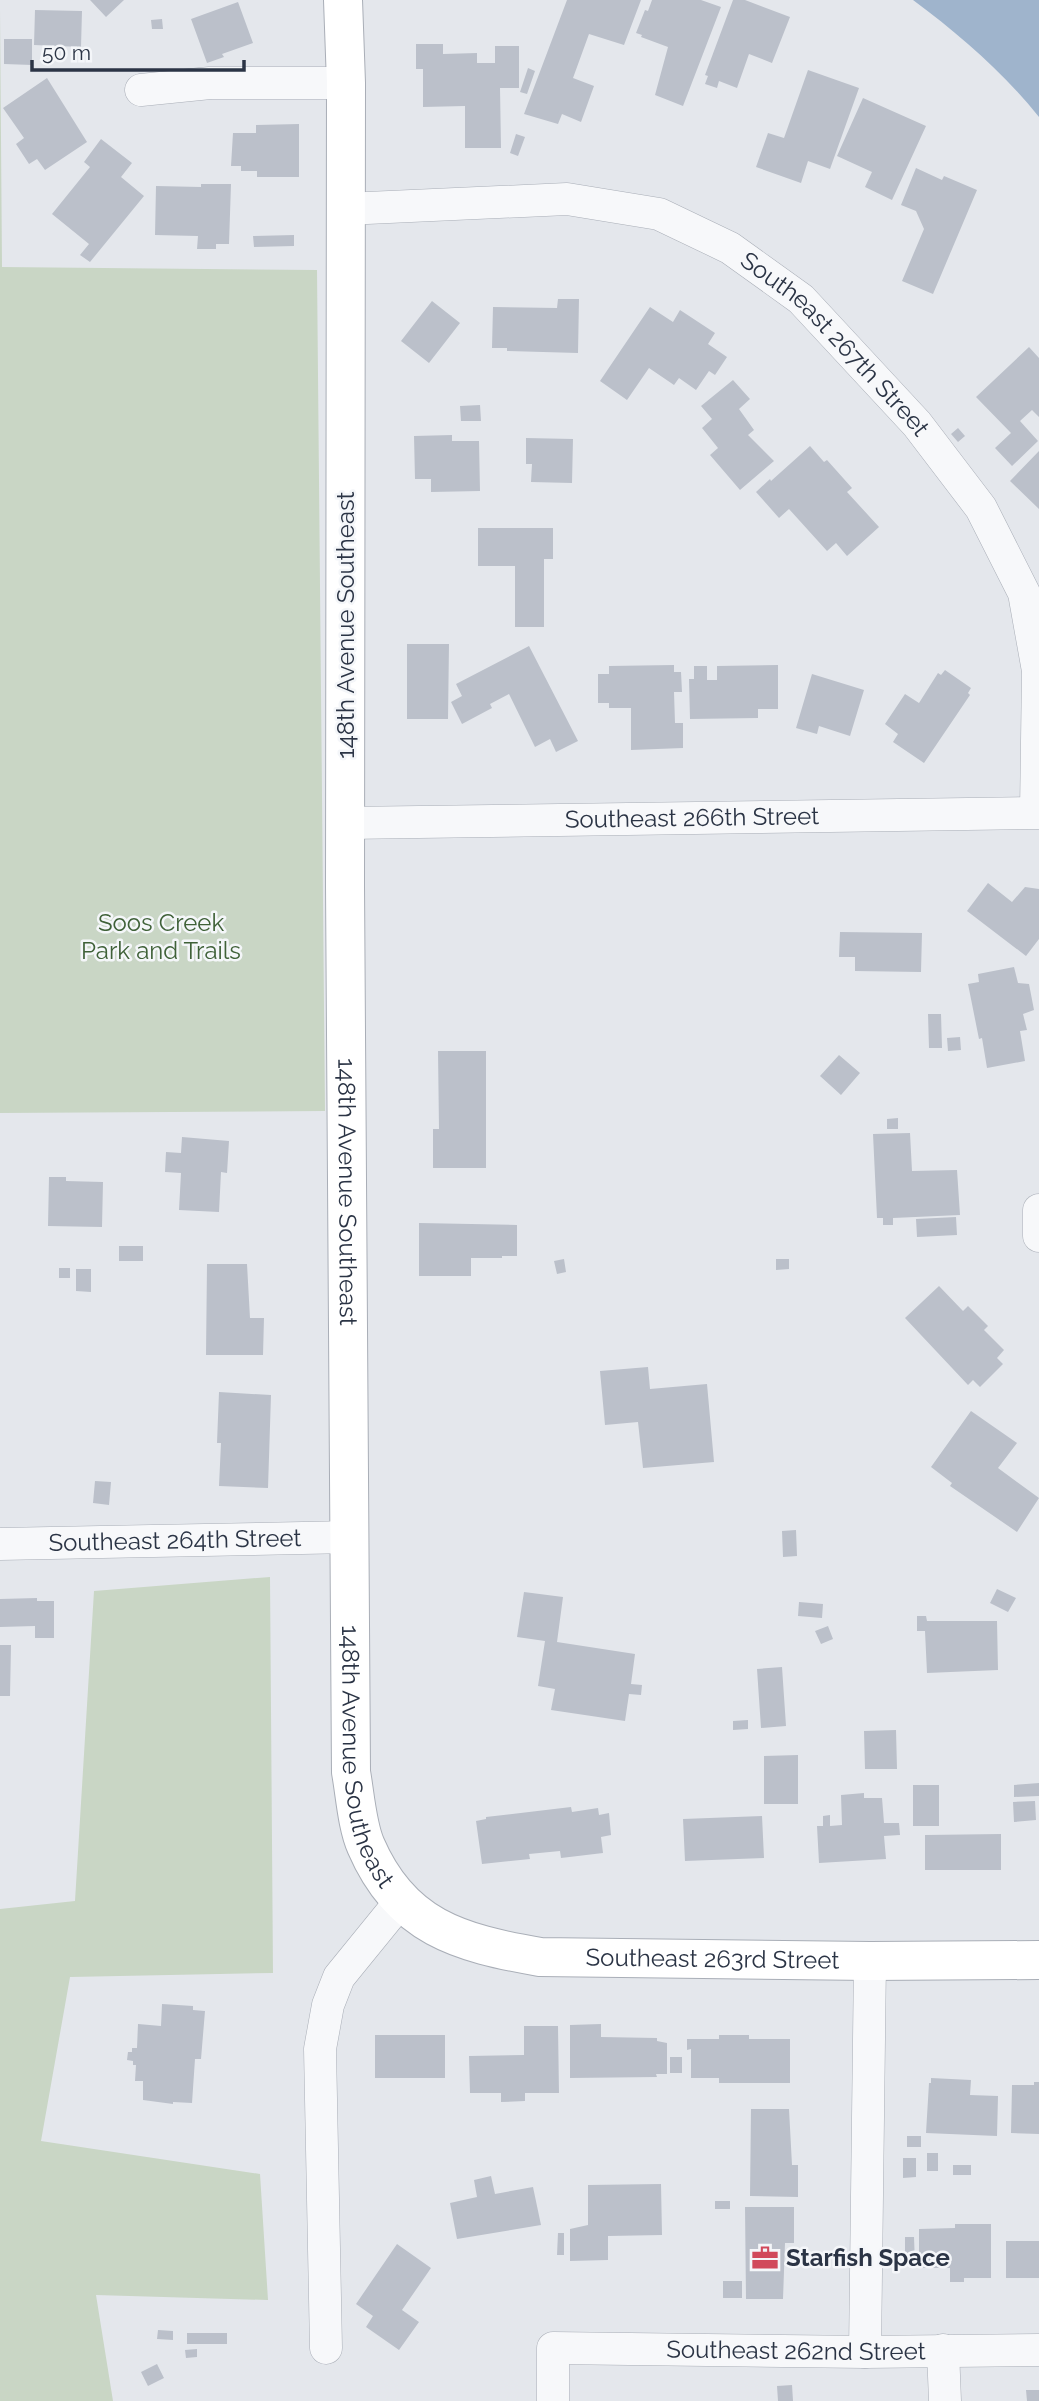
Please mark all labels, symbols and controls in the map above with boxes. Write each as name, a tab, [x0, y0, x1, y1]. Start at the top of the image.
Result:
scale bar	[32, 28, 243, 72]
text: 50 m	[42, 40, 91, 65]
street label: Southeast 267th Street	[735, 245, 936, 441]
street label: 148th Avenue Southeast	[331, 491, 360, 759]
street label: Southeast 266th Street	[565, 801, 819, 834]
park label: Soos Creek Park and Trails	[81, 908, 241, 965]
street label: 148th Avenue Southeast	[332, 1058, 363, 1326]
street label: Southeast 264th Street	[48, 1523, 302, 1557]
street label: 148th Avenue Southeast	[336, 1625, 400, 1893]
street label: Southeast 263rd Street	[585, 1943, 839, 1975]
office icon: Starfish Space	[750, 2243, 780, 2273]
place label: Starfish Space	[786, 2243, 950, 2272]
street label: Southeast 262nd Street	[666, 2334, 926, 2366]

